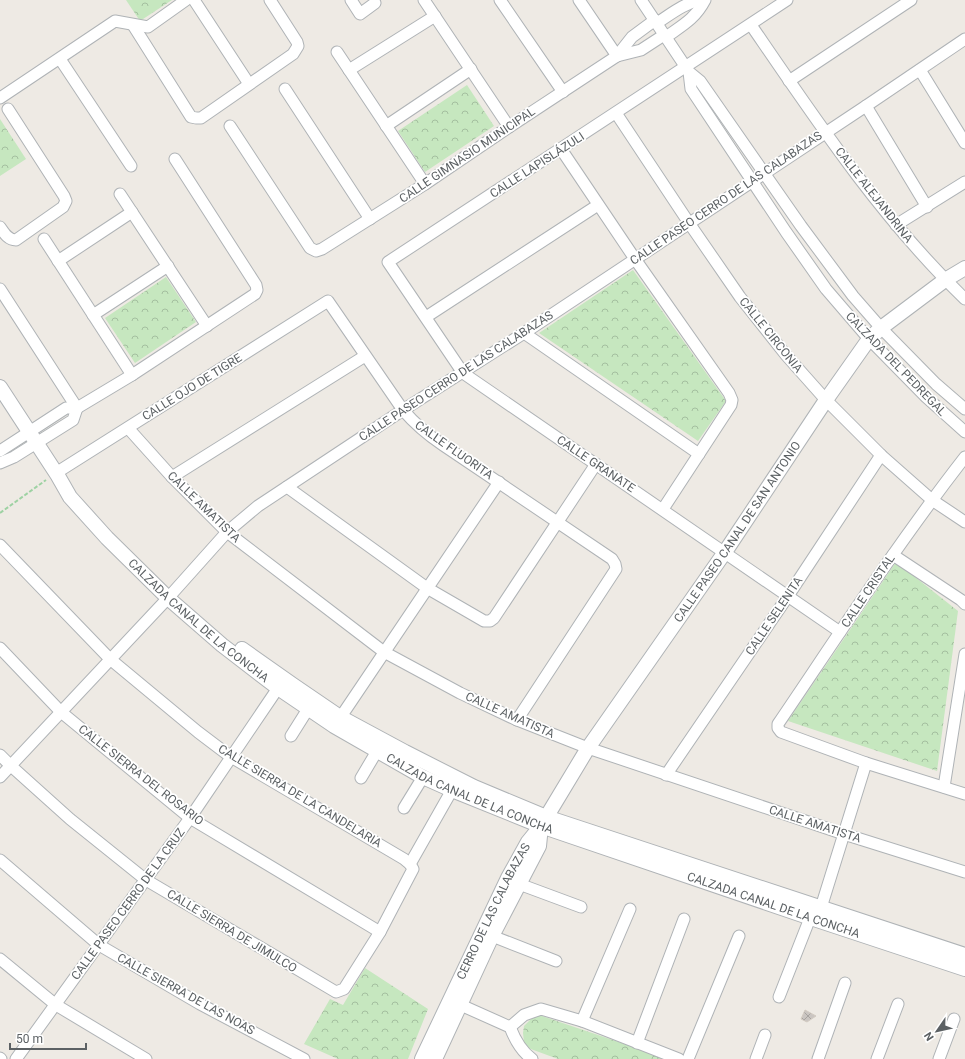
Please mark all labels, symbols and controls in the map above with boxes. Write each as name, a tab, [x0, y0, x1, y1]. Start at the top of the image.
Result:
street label: CALLE GIMNASIO MUNICIPAL	[397, 104, 538, 206]
street label: CALLE LAPISLÁZULI	[487, 128, 587, 201]
street label: CALLE PASEO CERRO DE LAS CALABAZAS	[627, 128, 825, 268]
street label: CALLE ALEJANDRINA	[832, 144, 916, 246]
street label: CALLE CIRCONIA	[736, 295, 806, 376]
street label: CALLE PASEO CERRO DE LAS CALABAZAS	[356, 308, 556, 444]
street label: CALZADA DEL PEDREGAL	[843, 309, 950, 419]
street label: CALLE OJO DE TIGRE	[140, 351, 245, 423]
street label: CALLE FLUORITA	[412, 418, 496, 482]
street label: CALLE GRANATE	[554, 433, 638, 495]
street label: CALLE PASEO CANAL DE SAN ANTONIO	[671, 439, 804, 625]
street label: CALLE AMATISTA	[165, 469, 243, 545]
street label: CALLE CRISTAL	[838, 551, 898, 630]
street label: CALZADA CANAL DE LA CONCHA	[125, 556, 272, 685]
street label: CALLE SELENITA	[743, 574, 806, 658]
street label: CALLE AMATISTA	[463, 689, 557, 741]
street label: CALLE SIERRA DEL ROSARIO	[76, 722, 206, 828]
street label: CALLE SIERRA DE LA CANDELARIA	[216, 742, 384, 851]
street label: CALZADA CANAL DE LA CONCHA	[384, 750, 555, 837]
street label: CALLE AMATISTA	[767, 803, 863, 846]
street label: CALLE PASEO CERRO DE LA CRUZ	[68, 825, 188, 983]
street label: CERRO DE LAS CALABAZAS	[454, 841, 533, 982]
street label: CALZADA CANAL DE LA CONCHA	[685, 869, 862, 941]
street label: CALLE SIERRA DE JIMULCO	[164, 887, 300, 975]
street label: CALLE SIERRA DE LAS NOAS	[115, 950, 257, 1038]
north arrow	[917, 1011, 957, 1051]
scale bar	[10, 1025, 86, 1051]
text: N	[921, 1029, 937, 1043]
text: 50 m	[16, 1032, 43, 1046]

